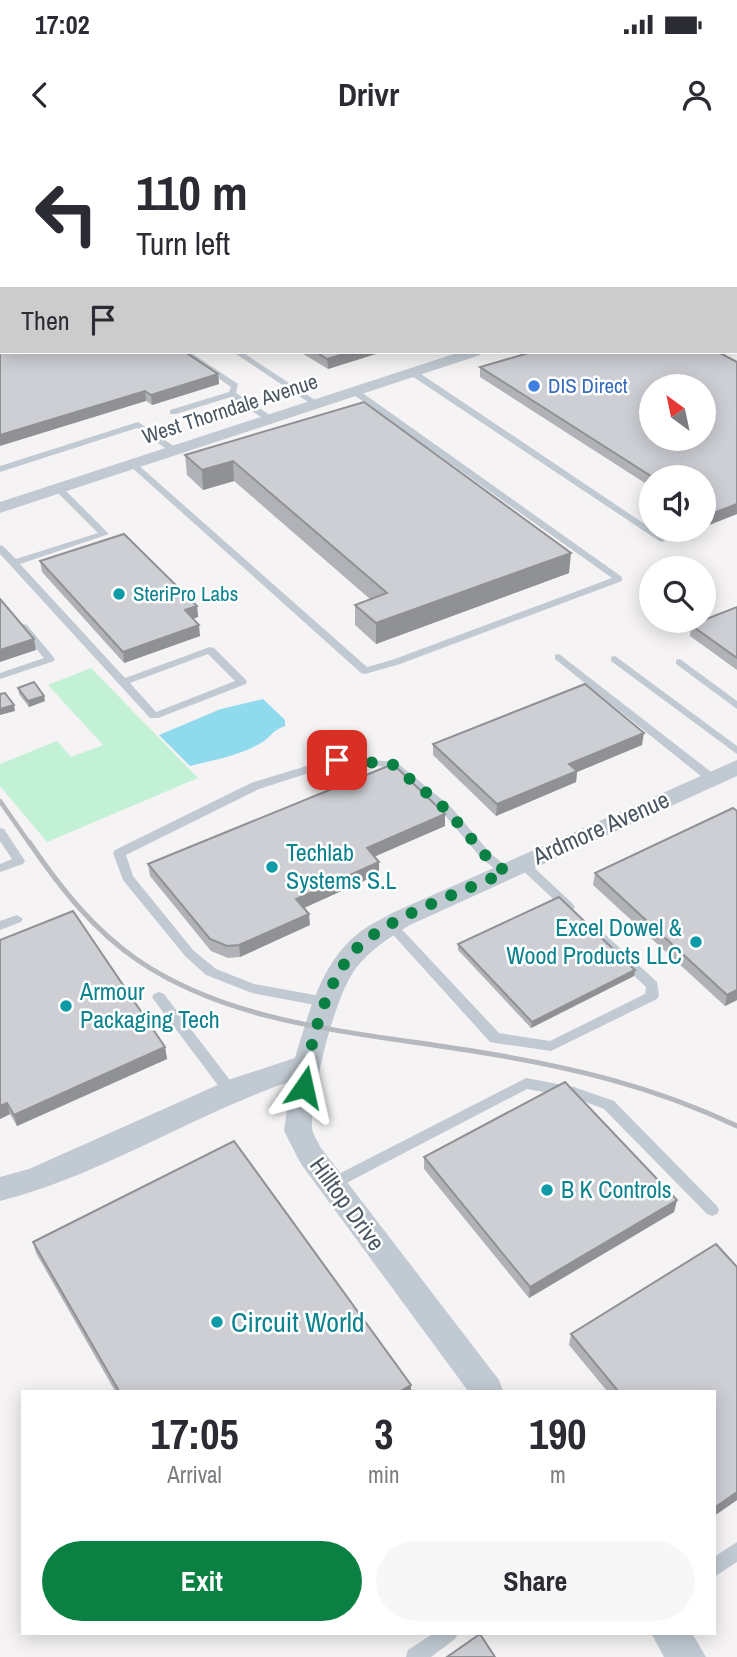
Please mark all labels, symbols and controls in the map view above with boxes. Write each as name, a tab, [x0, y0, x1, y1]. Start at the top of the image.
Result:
text: 17:02	[35, 7, 90, 42]
text: Drivr	[338, 73, 399, 116]
icon: back	[21, 76, 59, 114]
icon: person	[678, 76, 716, 114]
text: 110 m	[136, 159, 248, 225]
icon: left	[21, 168, 112, 259]
text: Turn left	[136, 222, 230, 265]
icon: arrive	[84, 301, 122, 339]
text: Then	[21, 303, 70, 338]
street label: West Thorndale Avenue	[138, 366, 321, 451]
place label: DIS Direct	[548, 371, 628, 400]
north arrow	[639, 374, 716, 452]
map controls	[639, 374, 716, 633]
marker: DIS Direct	[526, 378, 542, 394]
button: sound	[639, 465, 716, 542]
button: search	[639, 556, 716, 633]
place label: SteriPro Labs	[133, 579, 238, 608]
marker: SteriPro Labs	[111, 586, 127, 602]
pin	[307, 730, 367, 790]
icon: arrive	[318, 741, 356, 779]
street label: Ardmore Avenue	[526, 783, 674, 872]
place label: Techlab Systems S.L	[286, 836, 397, 896]
marker: Techlab Systems S.L	[264, 859, 280, 875]
place label: Excel Dowel & Wood Products LLC	[506, 911, 682, 971]
marker: Excel Dowel & Wood Products LLC	[688, 934, 704, 950]
place label: Armour Packaging Tech	[79, 975, 220, 1035]
marker: Armour Packaging Tech	[58, 998, 74, 1014]
position arrow	[267, 1050, 341, 1124]
street label: Hilltop Drive	[303, 1150, 393, 1257]
place label: B K Controls	[561, 1173, 671, 1205]
marker: B K Controls	[539, 1182, 555, 1198]
place label: Circuit World	[231, 1303, 365, 1341]
marker: Circuit World	[209, 1314, 225, 1330]
text: 17:05	[151, 1406, 239, 1462]
text: 3	[374, 1406, 393, 1462]
text: 190	[529, 1406, 587, 1462]
text: Arrival	[167, 1459, 222, 1490]
text: min	[368, 1459, 400, 1490]
text: m	[550, 1459, 566, 1490]
button: Exit	[42, 1541, 362, 1621]
button: Share	[376, 1541, 695, 1621]

